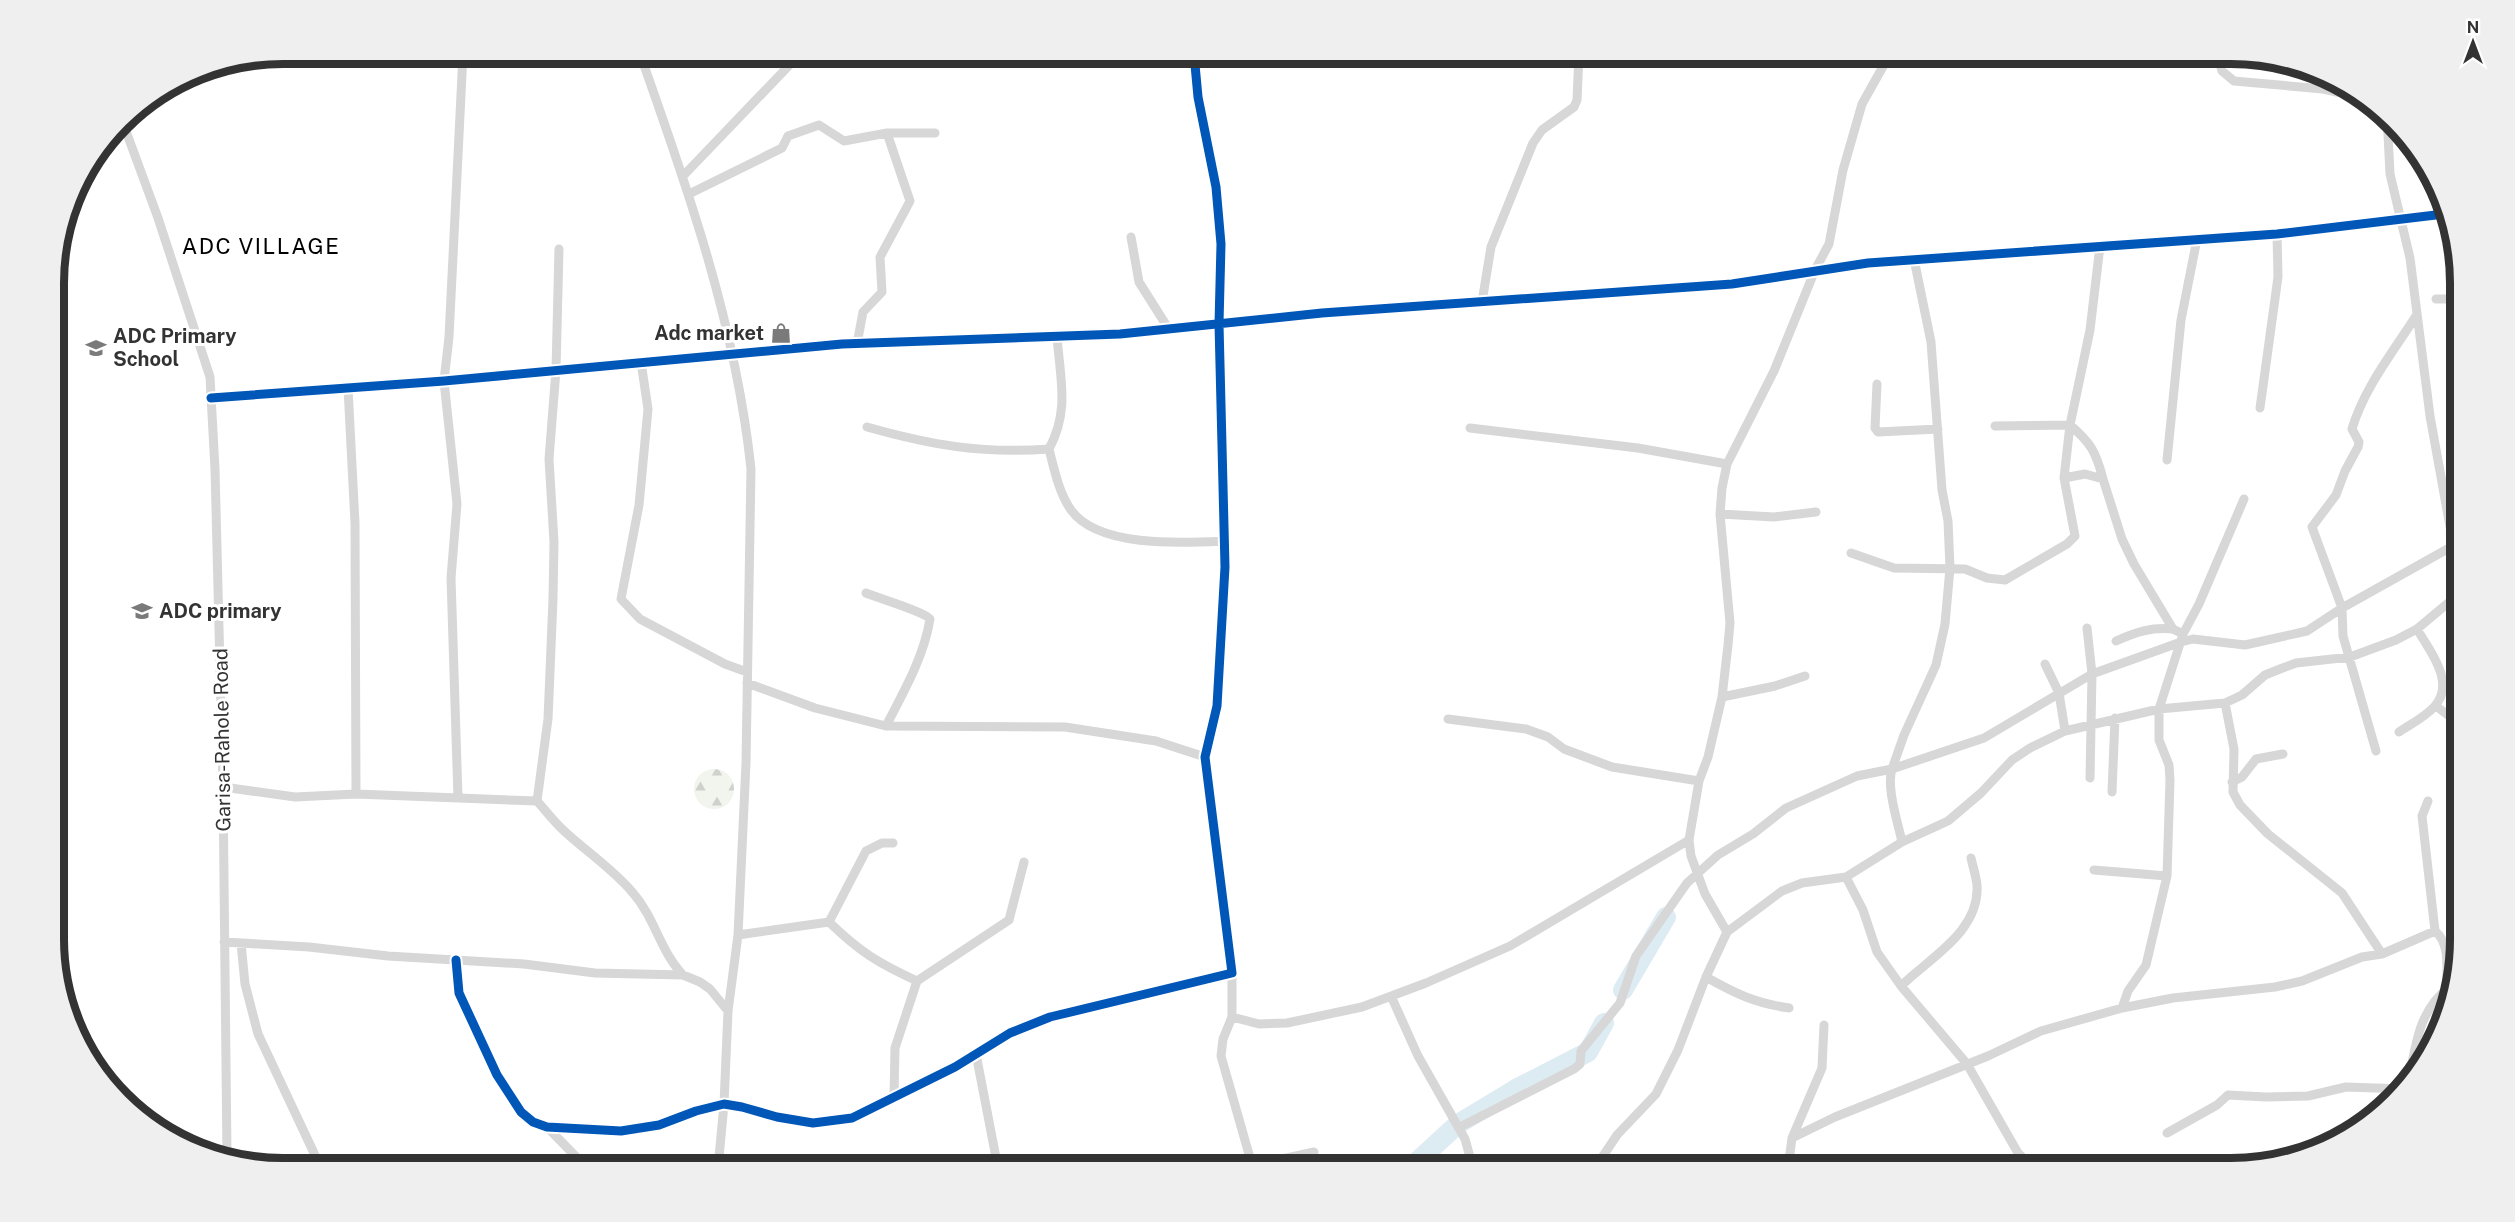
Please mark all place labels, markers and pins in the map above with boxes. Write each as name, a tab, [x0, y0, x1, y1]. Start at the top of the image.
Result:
place label: Adc market	[654, 321, 764, 345]
shop icon: Adc market	[769, 321, 793, 345]
place label: ADC Primary School	[113, 324, 236, 371]
school or university icon: ADC Primary School	[84, 336, 108, 360]
school or university icon: ADC primary	[130, 599, 154, 623]
place label: ADC primary	[159, 599, 282, 623]

